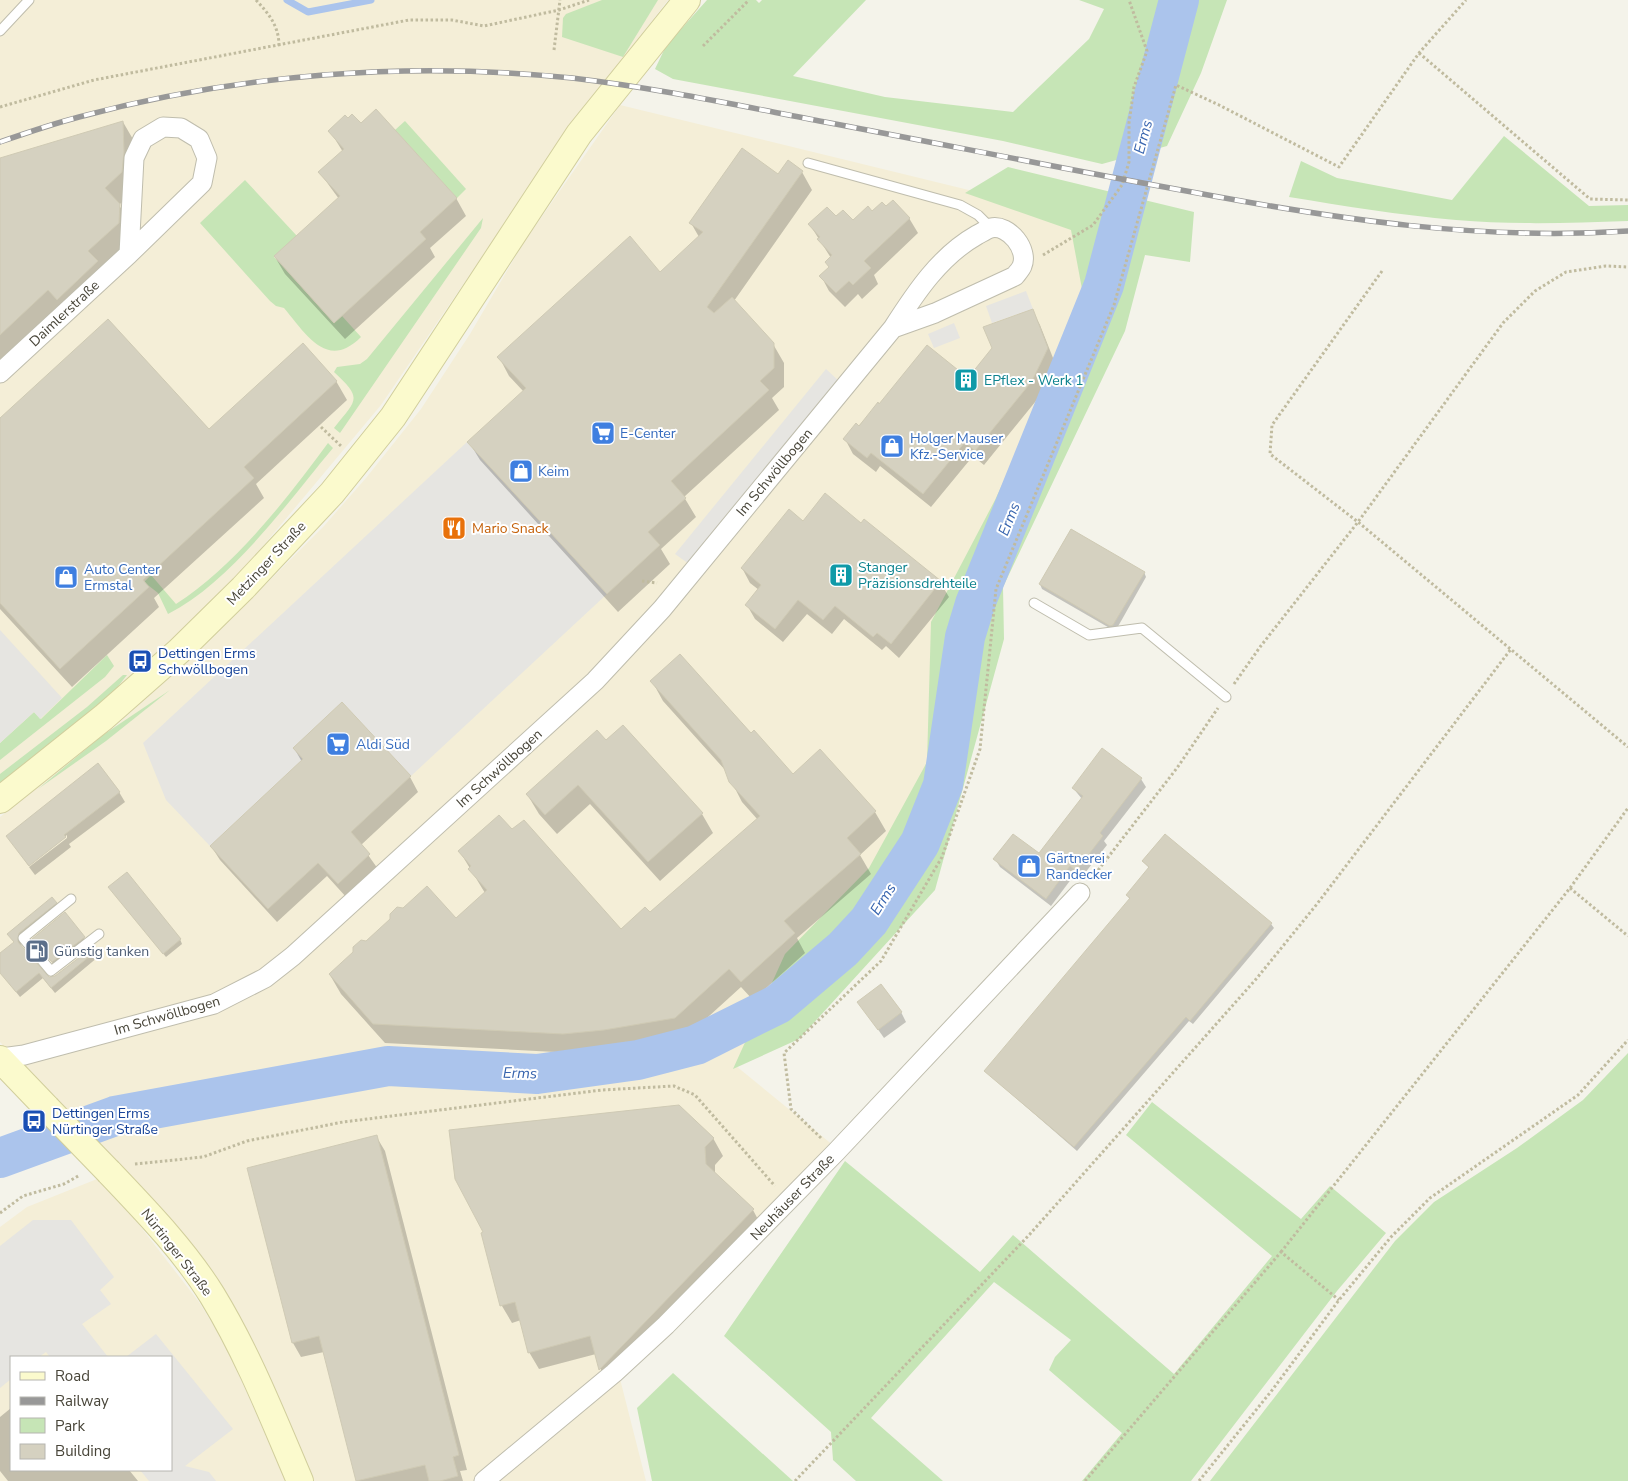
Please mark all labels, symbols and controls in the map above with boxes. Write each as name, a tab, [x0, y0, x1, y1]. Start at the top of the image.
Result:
water label: Erms	[1129, 118, 1157, 156]
street label: Daimlerstraße	[25, 276, 104, 351]
building icon: EPflex - Werk 1	[953, 367, 979, 393]
place label: EPflex - Werk 1	[984, 371, 1084, 390]
supermarket icon: E-Center	[590, 420, 616, 446]
place label: E-Center	[620, 424, 676, 443]
street label: Im Schwöllbogen	[732, 424, 817, 520]
place label: Holger Mauser Kfz.-Service	[910, 429, 1003, 464]
shop icon: Holger Mauser Kfz.-Service	[879, 433, 905, 459]
shop icon: Keim	[508, 458, 534, 484]
place label: Keim	[538, 462, 569, 481]
water label: Erms	[993, 499, 1025, 539]
restaurant icon: Mario Snack	[441, 515, 467, 541]
street label: Metzinger Straße	[223, 517, 310, 609]
place label: Mario Snack	[472, 519, 549, 538]
place label: Stanger Präzisionsdrehteile	[858, 558, 977, 593]
place label: Auto Center Ermstal	[84, 560, 160, 595]
building icon: Stanger Präzisionsdrehteile	[828, 562, 854, 588]
shop icon: Auto Center Ermstal	[53, 564, 79, 590]
place label: Dettingen Erms Schwöllbogen	[158, 644, 256, 679]
bus stop icon: Dettingen Erms Schwöllbogen	[127, 648, 153, 674]
street label: Im Schwöllbogen	[452, 725, 546, 812]
supermarket icon: Aldi Süd	[325, 731, 351, 757]
place label: Aldi Süd	[356, 735, 410, 754]
place label: Gärtnerei Randecker	[1046, 849, 1112, 884]
shop icon: Gärtnerei Randecker	[1016, 853, 1042, 879]
water label: Erms	[865, 879, 901, 919]
fuel station icon: Günstig tanken	[24, 938, 50, 964]
place label: Günstig tanken	[54, 942, 149, 961]
street label: Im Schwöllbogen	[112, 991, 222, 1040]
water label: Erms	[503, 1063, 537, 1083]
place label: Dettingen Erms Nürtinger Straße	[52, 1104, 158, 1139]
bus stop icon: Dettingen Erms Nürtinger Straße	[21, 1108, 47, 1134]
street label: Neuhäuser Straße	[746, 1150, 839, 1245]
street label: Nürtinger Straße	[137, 1205, 217, 1300]
legend	[10, 1356, 172, 1471]
text: Road	[55, 1366, 90, 1386]
text: Railway	[55, 1391, 109, 1411]
text: Park	[55, 1416, 85, 1436]
text: Building	[55, 1441, 111, 1461]

